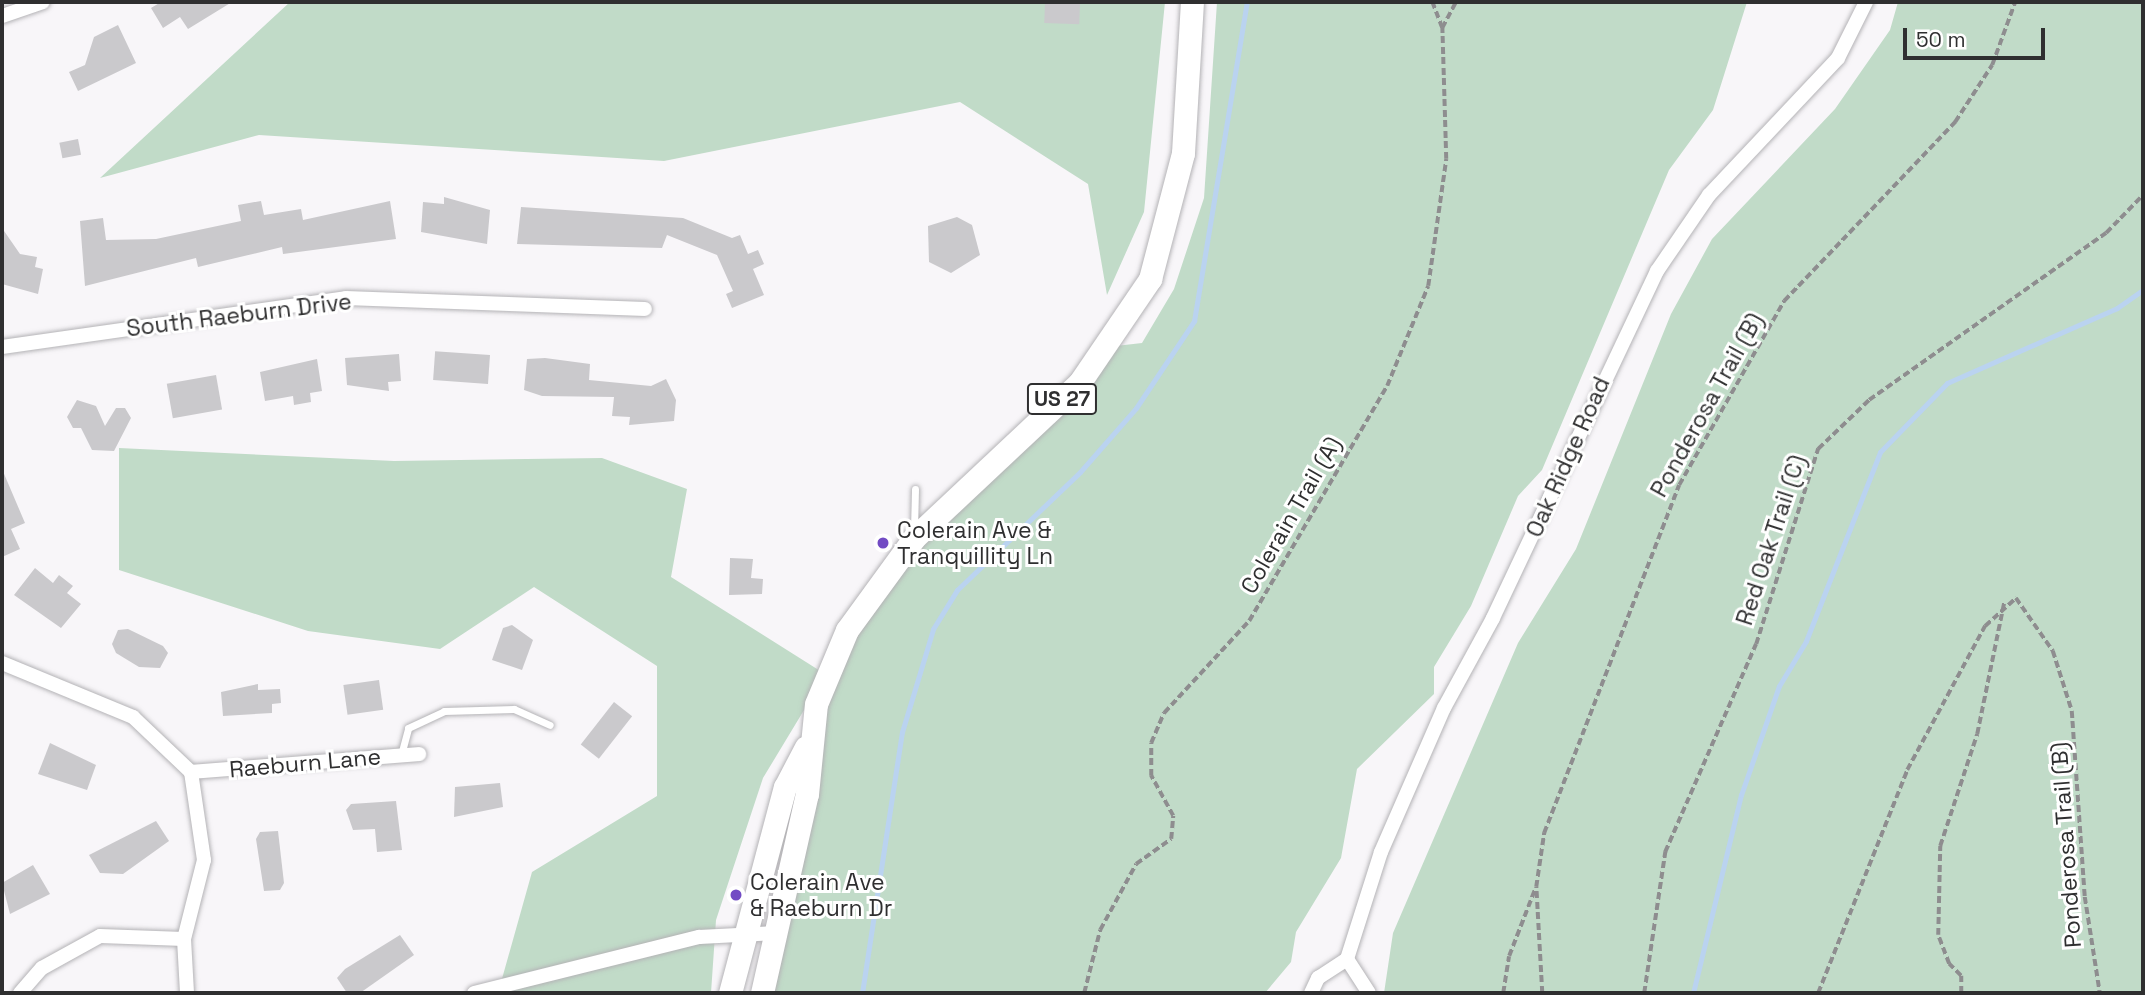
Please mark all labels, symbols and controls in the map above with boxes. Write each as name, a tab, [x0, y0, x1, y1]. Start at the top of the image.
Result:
scale bar	[1907, 14, 2049, 58]
text: 50 m	[1916, 26, 1966, 53]
street label: South Raeburn Drive	[125, 287, 353, 343]
street label: Ponderosa Trail (B)	[1645, 308, 1769, 502]
street label: Oak Ridge Road	[1520, 373, 1616, 541]
road number: US 27	[1025, 382, 1099, 416]
street label: Colerain Trail (A)	[1235, 431, 1347, 599]
street label: Red Oak Trail (C)	[1730, 451, 1812, 629]
place label: Colerain Ave & Tranquillity Ln	[897, 516, 1053, 570]
marker: Colerain Ave & Tranquillity Ln	[875, 535, 891, 551]
street label: Ponderosa Trail (B)	[2045, 741, 2087, 949]
street label: Raeburn Lane	[228, 743, 382, 783]
place label: Colerain Ave & Raeburn Dr	[750, 868, 892, 922]
marker: Colerain Ave & Raeburn Dr	[728, 887, 744, 903]

